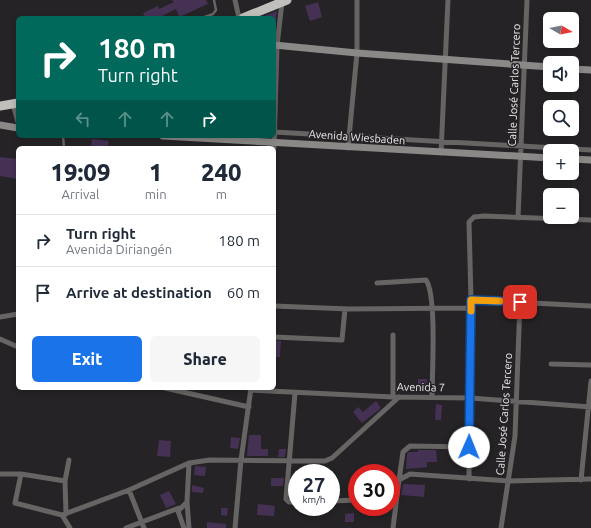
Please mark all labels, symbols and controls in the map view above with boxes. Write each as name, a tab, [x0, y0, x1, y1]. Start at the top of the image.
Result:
north arrow	[543, 12, 579, 48]
map controls	[543, 12, 579, 224]
street label: Calle José Carlos Tercero	[506, 23, 522, 147]
icon: right	[32, 32, 84, 84]
text: 180 m	[98, 32, 176, 63]
button: sound	[543, 56, 579, 92]
text: Turn right	[98, 65, 178, 85]
button: search	[543, 100, 579, 136]
icon: left	[72, 108, 94, 130]
icon: ahead	[114, 108, 136, 130]
icon: ahead	[156, 108, 178, 130]
icon: right	[198, 108, 220, 130]
street label: Avenida Wiesbaden	[308, 128, 406, 146]
button: +	[543, 144, 579, 180]
text: 19:09	[50, 159, 110, 186]
text: 1	[149, 159, 162, 186]
text: 240	[201, 159, 242, 186]
text: Arrival	[61, 187, 99, 201]
text: min	[145, 187, 167, 201]
text: m	[216, 187, 227, 201]
button: −	[543, 188, 579, 224]
text: Turn right	[66, 225, 136, 242]
icon: right	[32, 230, 54, 252]
text: 180 m	[218, 232, 260, 249]
text: Avenida Diriangén	[66, 242, 172, 256]
icon: arrive	[32, 282, 54, 304]
text: Arrive at destination	[66, 284, 212, 301]
text: 60 m	[227, 284, 260, 301]
pin	[503, 285, 537, 319]
icon: arrive	[509, 291, 531, 313]
button: Exit	[32, 336, 142, 382]
button: Share	[150, 336, 260, 382]
street label: Calle José Carlos Tercero	[494, 352, 514, 476]
street label: Avenida 7	[397, 381, 445, 393]
position arrow	[448, 426, 490, 468]
speed limit sign: 30	[348, 464, 400, 516]
text: 27	[303, 473, 325, 496]
text: km/h	[302, 494, 326, 505]

